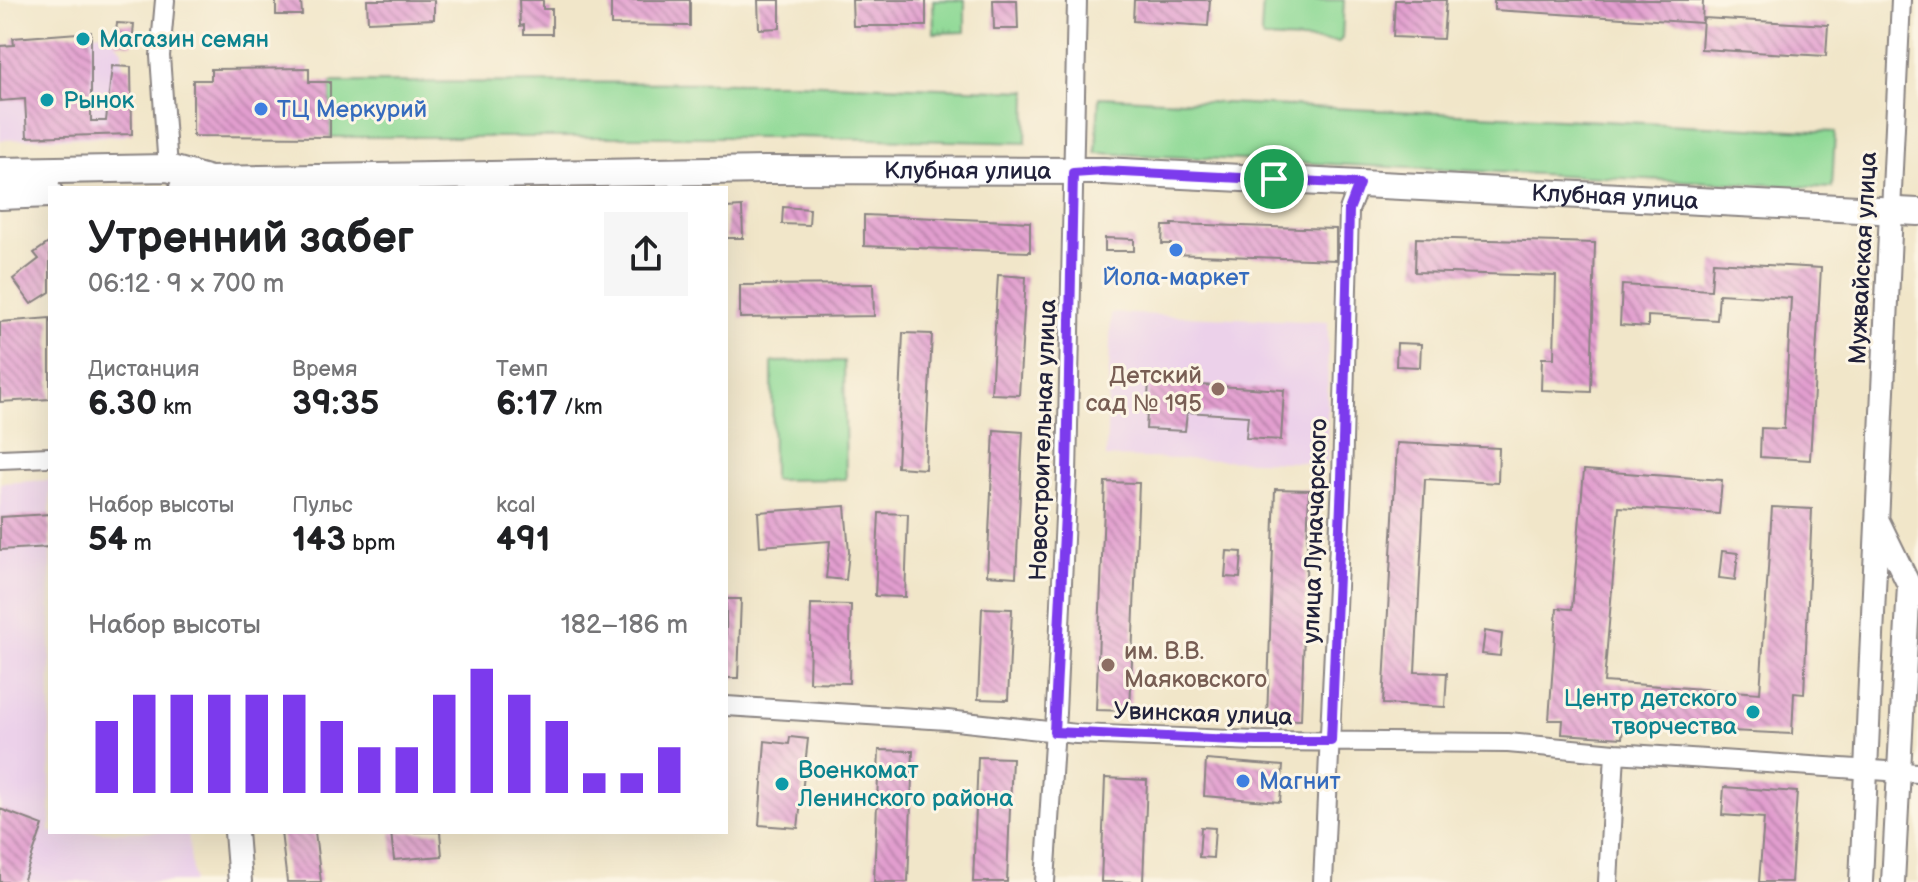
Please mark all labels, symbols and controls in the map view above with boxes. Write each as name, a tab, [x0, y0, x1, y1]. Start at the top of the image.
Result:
place label: Магазин семян	[99, 25, 269, 54]
marker: Магазин семян	[74, 30, 92, 48]
place label: Рынок	[63, 86, 135, 115]
marker: Рынок	[38, 91, 56, 109]
place label: ТЦ Меркурий	[277, 95, 427, 124]
marker: ТЦ Меркурий	[252, 100, 270, 118]
pin	[1240, 145, 1308, 213]
street label: Мужвайская улица	[1843, 151, 1883, 365]
street label: Клубная улица	[884, 156, 1051, 185]
icon: arrive	[1252, 157, 1296, 201]
street label: Клубная улица	[1531, 178, 1699, 215]
text: Утренний забег	[88, 212, 414, 265]
button: share	[604, 212, 688, 296]
marker: Йола-маркет	[1167, 241, 1185, 259]
place label: Йола-маркет	[1102, 263, 1250, 292]
text: 06:12 · 9 × 700 m	[88, 269, 284, 300]
street label: Новостроительная улица	[1024, 299, 1062, 581]
text: Дистанция	[88, 356, 199, 383]
text: Время	[292, 356, 357, 383]
text: Темп	[496, 356, 548, 383]
place label: Детский сад № 195	[1086, 361, 1202, 418]
marker: Детский сад № 195	[1209, 380, 1227, 398]
text: 6.30	[88, 383, 157, 424]
text: 39:35	[292, 383, 379, 424]
text: 6:17	[496, 383, 558, 424]
text: km	[157, 394, 192, 421]
text: /km	[558, 394, 603, 421]
street label: улица Луначарского	[1297, 418, 1333, 644]
text: Набор высоты	[88, 492, 234, 519]
text: Пульс	[292, 492, 353, 519]
text: kcal	[496, 492, 535, 519]
text: 54	[88, 519, 128, 560]
text: 143	[292, 519, 346, 560]
text: 491	[496, 519, 550, 560]
text: m	[128, 530, 152, 557]
text: bpm	[346, 530, 395, 557]
text: Набор высоты	[88, 610, 261, 641]
text: 182–186 m	[561, 610, 688, 641]
place label: им. В.В. Маяковского	[1124, 637, 1267, 694]
marker: им. В.В. Маяковского	[1099, 656, 1117, 674]
place label: Центр детского творчества	[1564, 684, 1737, 741]
street label: Увинская улица	[1113, 696, 1293, 732]
marker: Центр детского творчества	[1744, 703, 1762, 721]
place label: Военкомат Ленинского района	[797, 756, 1013, 813]
place label: Магнит	[1259, 767, 1341, 796]
marker: Магнит	[1234, 772, 1252, 790]
marker: Военкомат Ленинского района	[773, 775, 791, 793]

